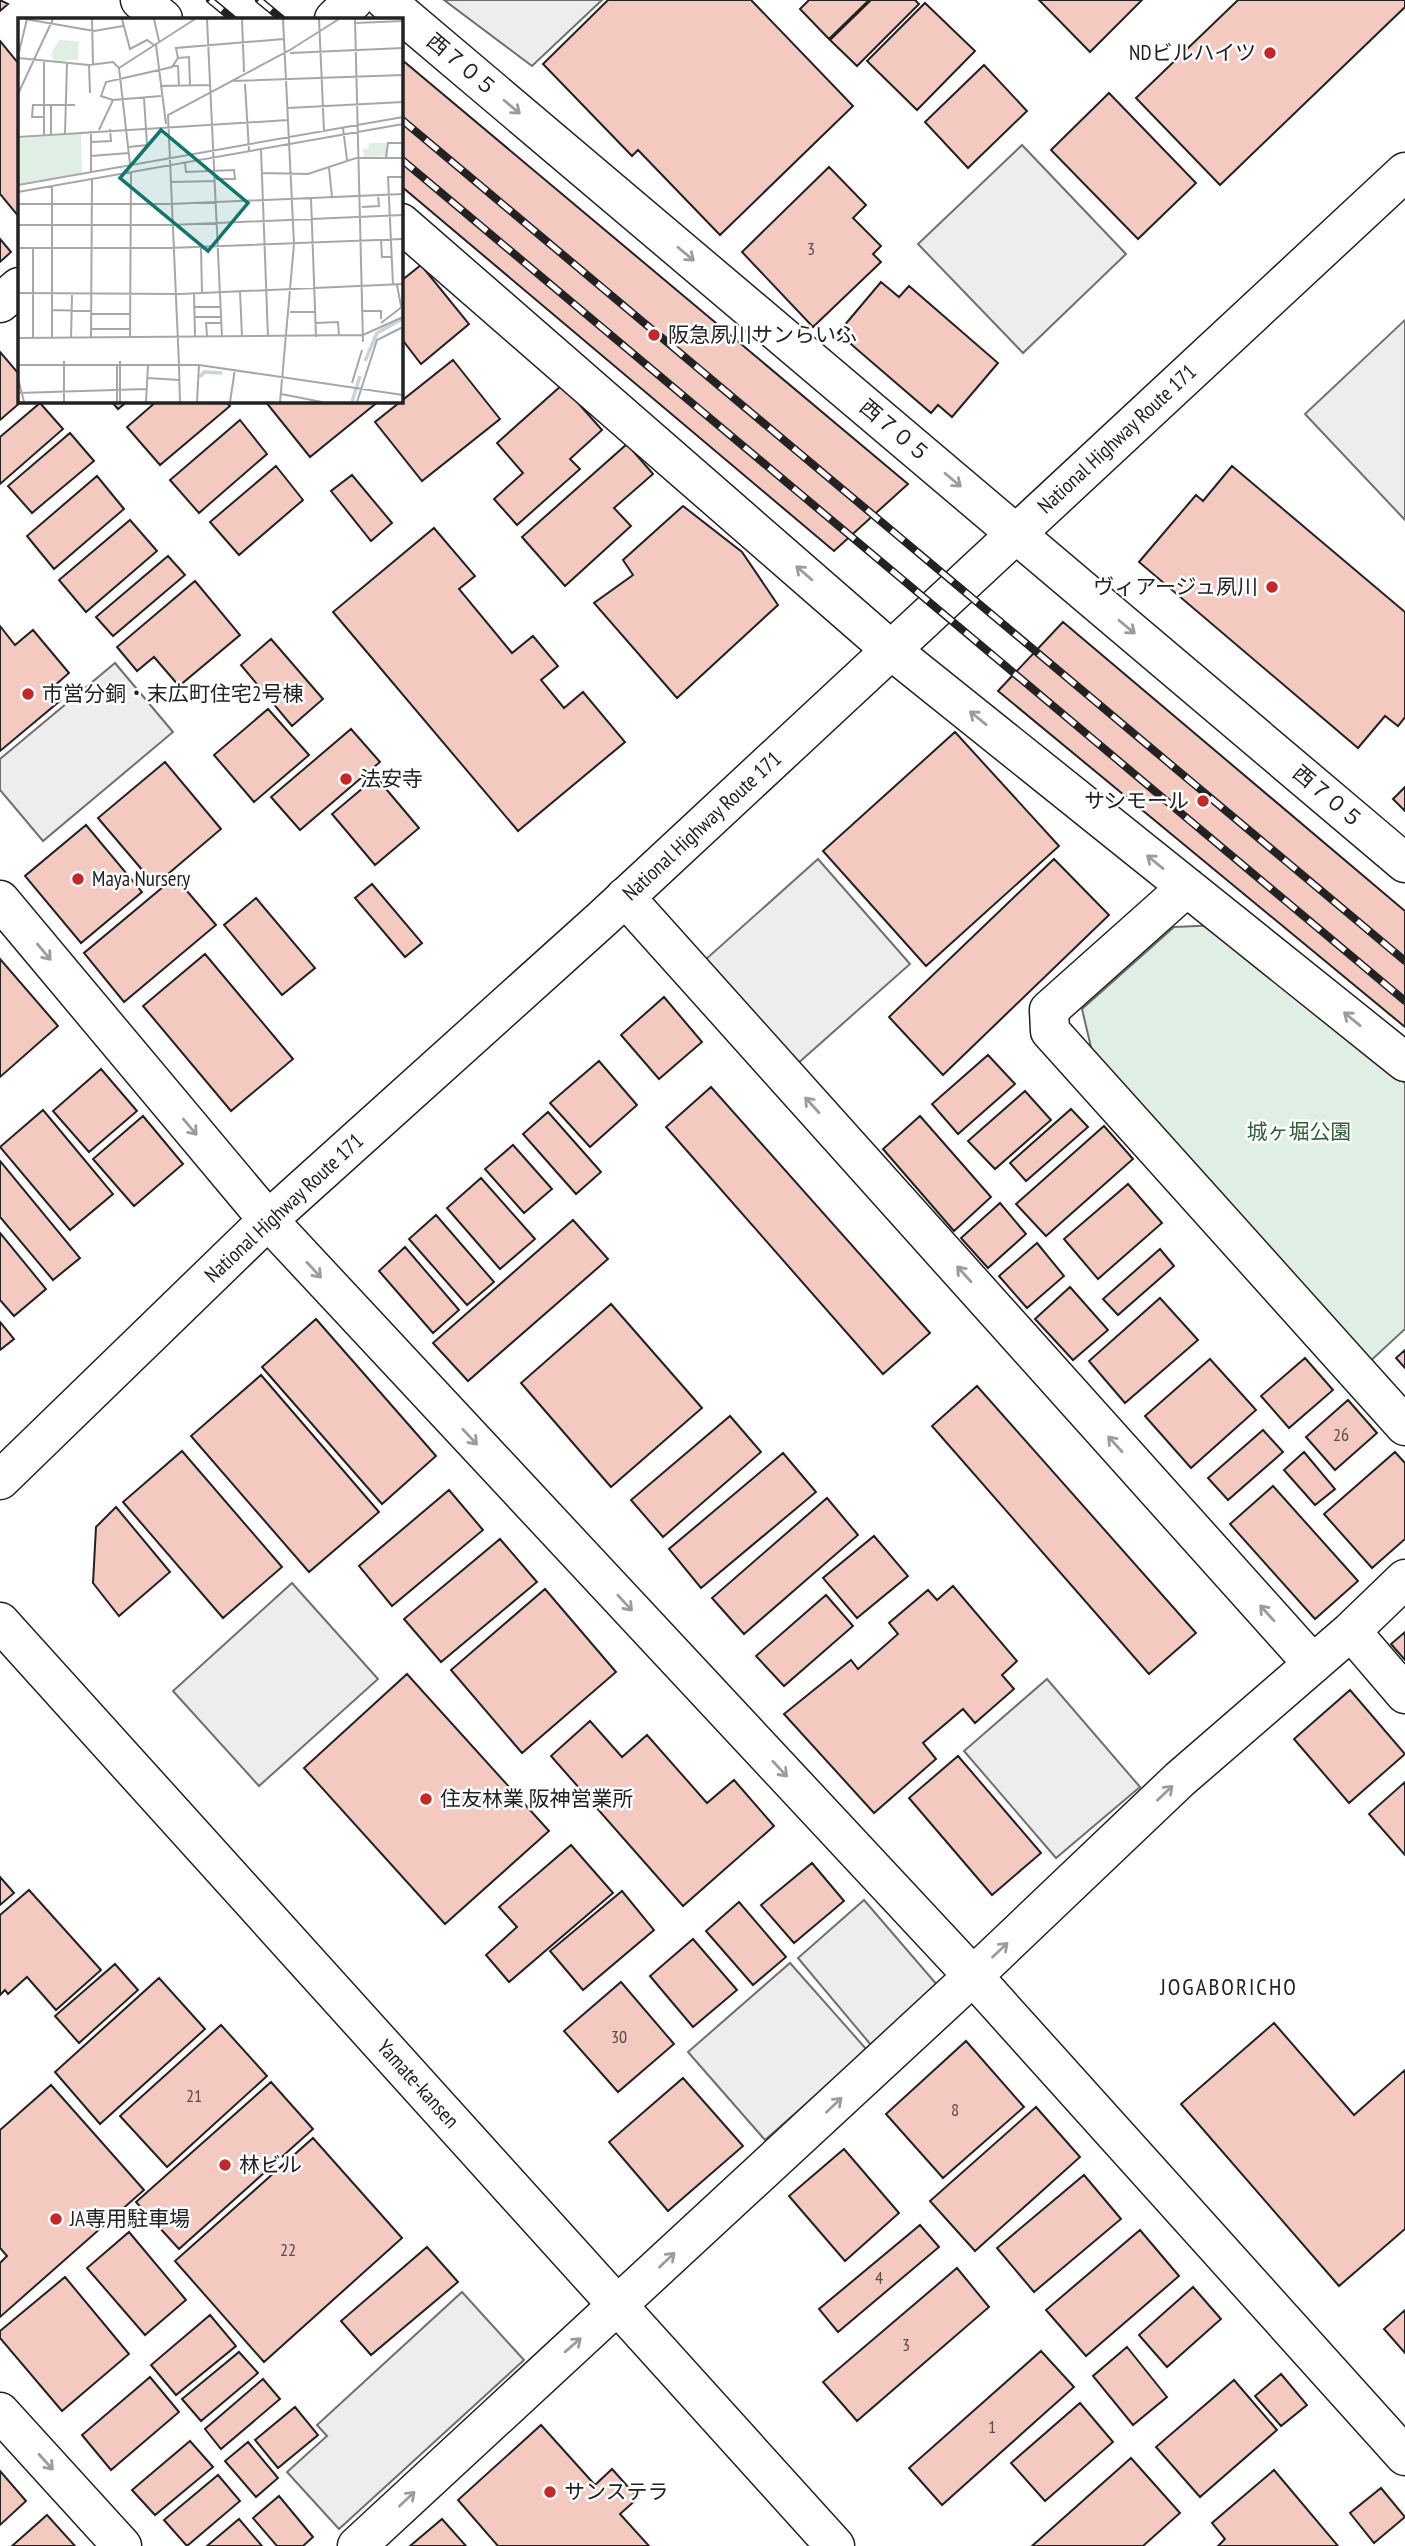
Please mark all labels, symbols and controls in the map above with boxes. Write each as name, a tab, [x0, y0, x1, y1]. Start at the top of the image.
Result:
inset map	[18, 18, 402, 402]
street label: 西７０５	[421, 27, 503, 102]
place label: NDビルハイツ	[1129, 39, 1256, 66]
marker: NDビルハイツ	[1262, 45, 1278, 61]
one-way arrow	[502, 99, 520, 115]
house number: 3	[807, 237, 815, 260]
one-way arrow	[676, 246, 694, 262]
place label: 阪急夙川サンらいふ	[668, 321, 857, 348]
marker: 阪急夙川サンらいふ	[646, 327, 662, 343]
street label: National Highway Route 171	[1032, 358, 1202, 519]
street label: 西７０５	[854, 393, 936, 468]
one-way arrow	[944, 472, 962, 488]
one-way arrow	[795, 565, 813, 581]
place label: ヴィアージュ夙川	[1093, 573, 1258, 600]
marker: ヴィアージュ夙川	[1264, 579, 1280, 595]
one-way arrow	[1117, 619, 1135, 635]
place label: 市営分銅・末広町住宅2号棟	[42, 680, 303, 707]
marker: 市営分銅・末広町住宅2号棟	[20, 686, 36, 702]
one-way arrow	[970, 711, 988, 726]
street label: National Highway Route 171	[617, 745, 787, 906]
street label: 西７０５	[1287, 759, 1369, 834]
place label: 法安寺	[360, 765, 423, 792]
marker: 法安寺	[338, 771, 354, 787]
place label: サンモール	[1084, 787, 1189, 814]
marker: サンモール	[1195, 793, 1211, 809]
one-way arrow	[1146, 854, 1165, 869]
place label: Maya Nursery	[92, 865, 190, 892]
marker: Maya Nursery	[70, 871, 86, 887]
one-way arrow	[36, 943, 52, 961]
one-way arrow	[1343, 1011, 1361, 1027]
one-way arrow	[804, 1096, 820, 1114]
one-way arrow	[182, 1117, 198, 1135]
park label: 城ヶ堀公園	[1247, 1118, 1352, 1145]
street label: National Highway Route 171	[199, 1127, 369, 1288]
one-way arrow	[306, 1261, 323, 1278]
one-way arrow	[955, 1266, 972, 1283]
house number: 26	[1333, 1423, 1349, 1446]
one-way arrow	[461, 1428, 478, 1445]
one-way arrow	[1108, 1435, 1124, 1453]
one-way arrow	[617, 1594, 633, 1612]
one-way arrow	[1259, 1604, 1275, 1622]
one-way arrow	[772, 1760, 788, 1778]
place label: 住友林業 阪神営業所	[440, 1785, 633, 1812]
one-way arrow	[1157, 1785, 1174, 1802]
marker: 住友林業 阪神営業所	[418, 1791, 434, 1807]
one-way arrow	[991, 1941, 1008, 1958]
district label: JOGABORICHO	[1159, 1972, 1298, 2001]
house number: 30	[611, 2025, 627, 2048]
street label: Yamate-kansen	[372, 2034, 465, 2134]
house number: 21	[186, 2084, 202, 2107]
one-way arrow	[825, 2096, 842, 2113]
house number: 8	[951, 2098, 959, 2121]
place label: 林ビル	[239, 2151, 302, 2178]
marker: 林ビル	[217, 2157, 233, 2173]
place label: JA専用駐車場	[69, 2205, 190, 2232]
marker: JA専用駐車場	[48, 2211, 64, 2227]
house number: 22	[280, 2238, 296, 2261]
one-way arrow	[658, 2251, 675, 2268]
house number: 4	[875, 2266, 883, 2289]
house number: 3	[902, 2333, 910, 2356]
one-way arrow	[564, 2337, 582, 2353]
house number: 1	[988, 2415, 996, 2438]
one-way arrow	[38, 2453, 54, 2471]
place label: サンステラ	[564, 2478, 669, 2505]
marker: サンステラ	[542, 2484, 558, 2500]
one-way arrow	[398, 2491, 415, 2508]

